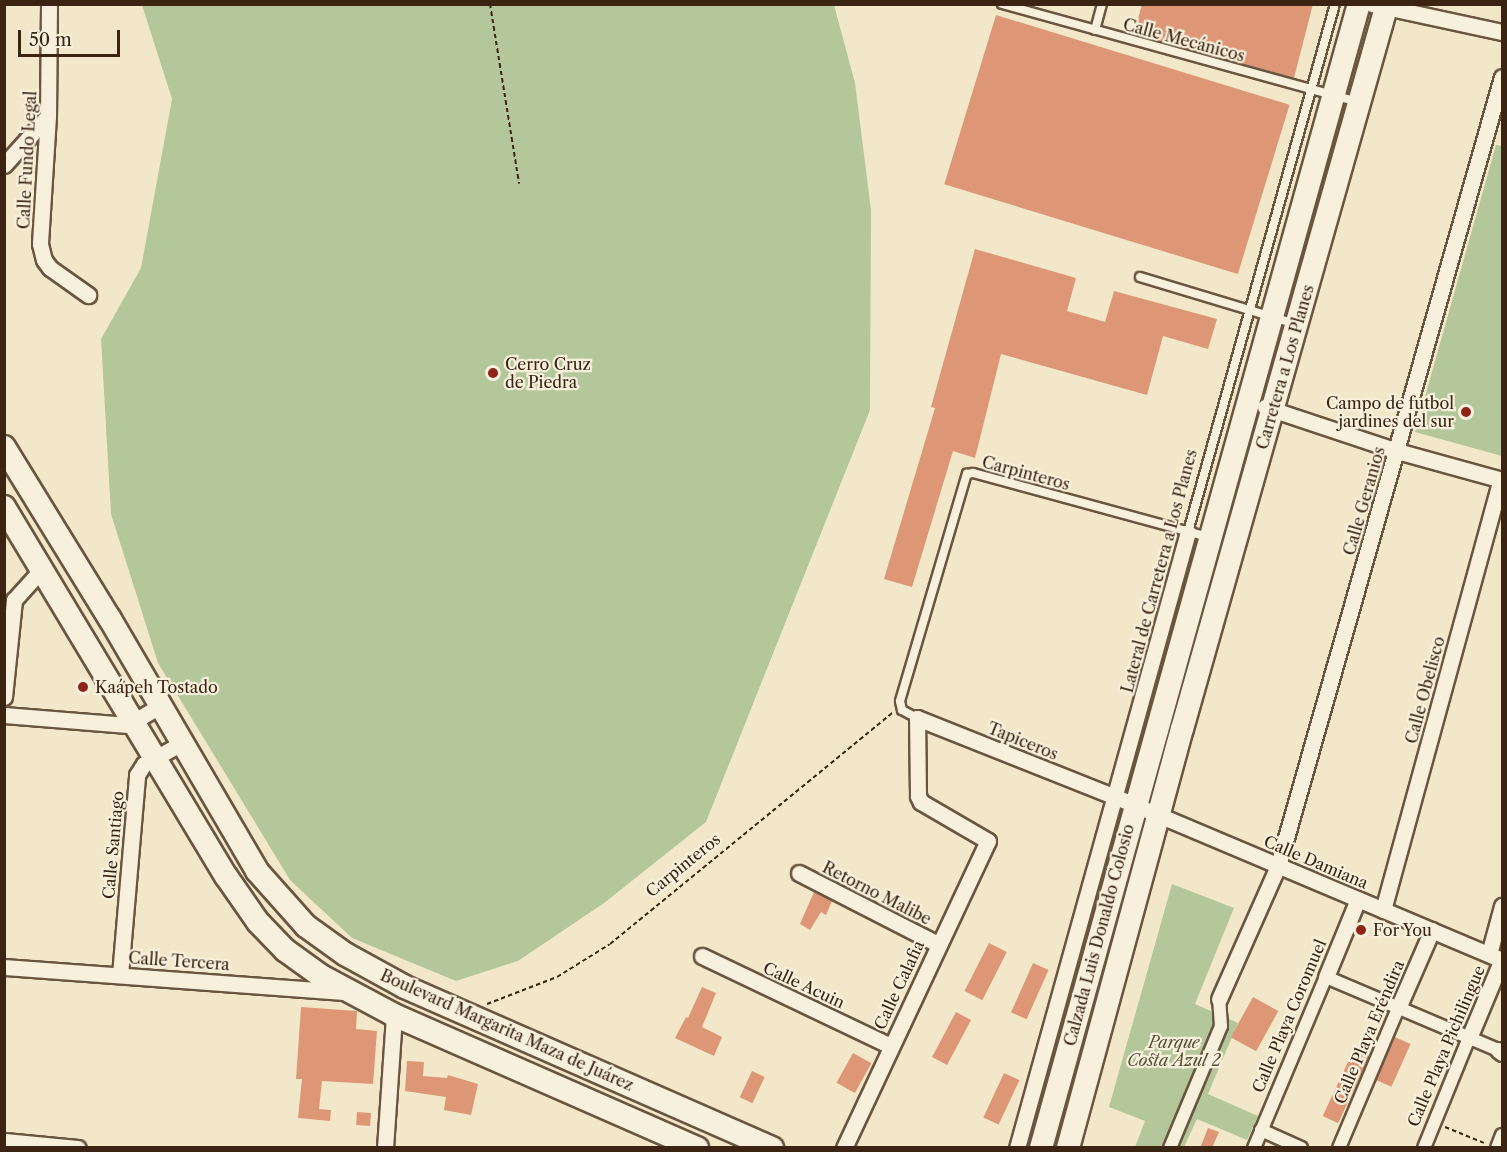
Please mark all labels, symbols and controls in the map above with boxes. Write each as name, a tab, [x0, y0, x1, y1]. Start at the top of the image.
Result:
street label: Calle Mecánicos	[1121, 15, 1247, 65]
scale bar	[21, 18, 123, 56]
text: 50 m	[29, 29, 72, 51]
street label: Calle Fundo Legal	[14, 90, 40, 230]
street label: Carretera a Los Planes	[1252, 282, 1318, 452]
place label: Cerro Cruz de Piedra	[505, 354, 591, 392]
marker: Cerro Cruz de Piedra	[486, 366, 500, 380]
place label: Campo de futbol jardines del sur	[1326, 393, 1454, 431]
marker: Campo de futbol jardines del sur	[1459, 405, 1473, 419]
street label: Calle Geranios	[1339, 444, 1389, 558]
street label: Lateral de Carretera a Los Planes	[1117, 447, 1201, 695]
street label: Carpinteros	[980, 452, 1072, 494]
street label: Calle Obelisco	[1401, 634, 1449, 746]
place label: Kaápeh Tostado	[95, 677, 218, 697]
marker: Kaápeh Tostado	[76, 680, 90, 694]
street label: Tapiceros	[985, 718, 1061, 764]
street label: Calle Santiago	[99, 790, 127, 900]
street label: Calzada Luis Donaldo Colosio	[1060, 822, 1138, 1048]
street label: Carpinteros	[642, 829, 724, 901]
street label: Calle Damiana	[1261, 831, 1371, 893]
street label: Retorno Malibe	[819, 857, 935, 929]
place label: For You	[1373, 920, 1433, 940]
marker: For You	[1354, 923, 1368, 937]
street label: Calle Playa Coromuel	[1248, 936, 1330, 1096]
street label: Calle Calafia	[870, 937, 928, 1033]
street label: Calle Tercera	[128, 948, 230, 974]
street label: Calle Playa Eréndira	[1330, 957, 1408, 1107]
street label: Calle Acuin	[760, 958, 848, 1012]
street label: Calle Playa Pichilingue	[1403, 962, 1489, 1130]
street label: Boulevard Margarita Maza de Juárez	[377, 965, 637, 1095]
park label: Parque Costa Azul 2	[1127, 1032, 1221, 1070]

